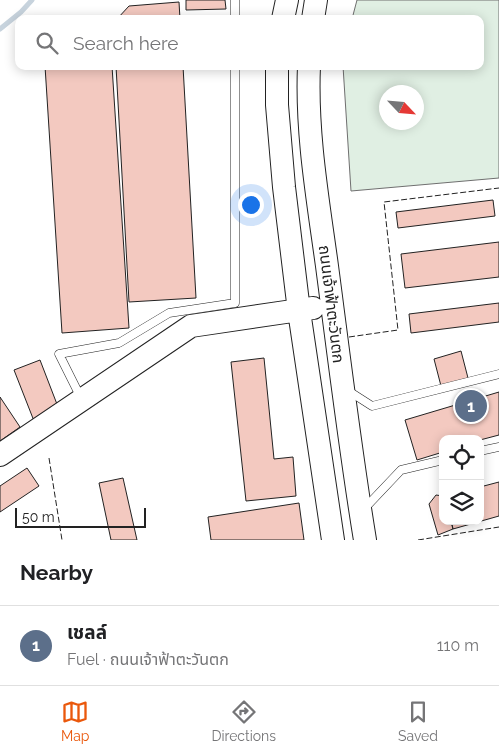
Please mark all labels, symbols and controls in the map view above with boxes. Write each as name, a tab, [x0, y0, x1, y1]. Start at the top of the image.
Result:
search box	[15, 15, 484, 70]
icon: search	[33, 29, 61, 57]
text: Search here	[73, 32, 179, 54]
north arrow	[379, 85, 424, 130]
your location	[238, 192, 264, 218]
street label: ถนนเจ้าฟ้าตะวันตก	[315, 244, 348, 364]
pin: 1	[455, 387, 487, 425]
map controls	[439, 435, 484, 525]
button: locate	[439, 435, 484, 480]
button: layers	[439, 480, 484, 525]
scale bar	[15, 505, 146, 528]
text: 50 m	[22, 509, 55, 525]
text: Nearby	[20, 560, 93, 585]
text: เชลล์	[67, 621, 107, 643]
text: 1	[32, 636, 40, 655]
text: 110 m	[437, 636, 479, 655]
text: Fuel · ถนนเจ้าฟ้าตะวันตก	[67, 650, 229, 669]
tab: Map	[61, 698, 89, 744]
tab: Directions	[211, 698, 276, 744]
tab: Saved	[398, 698, 438, 744]

